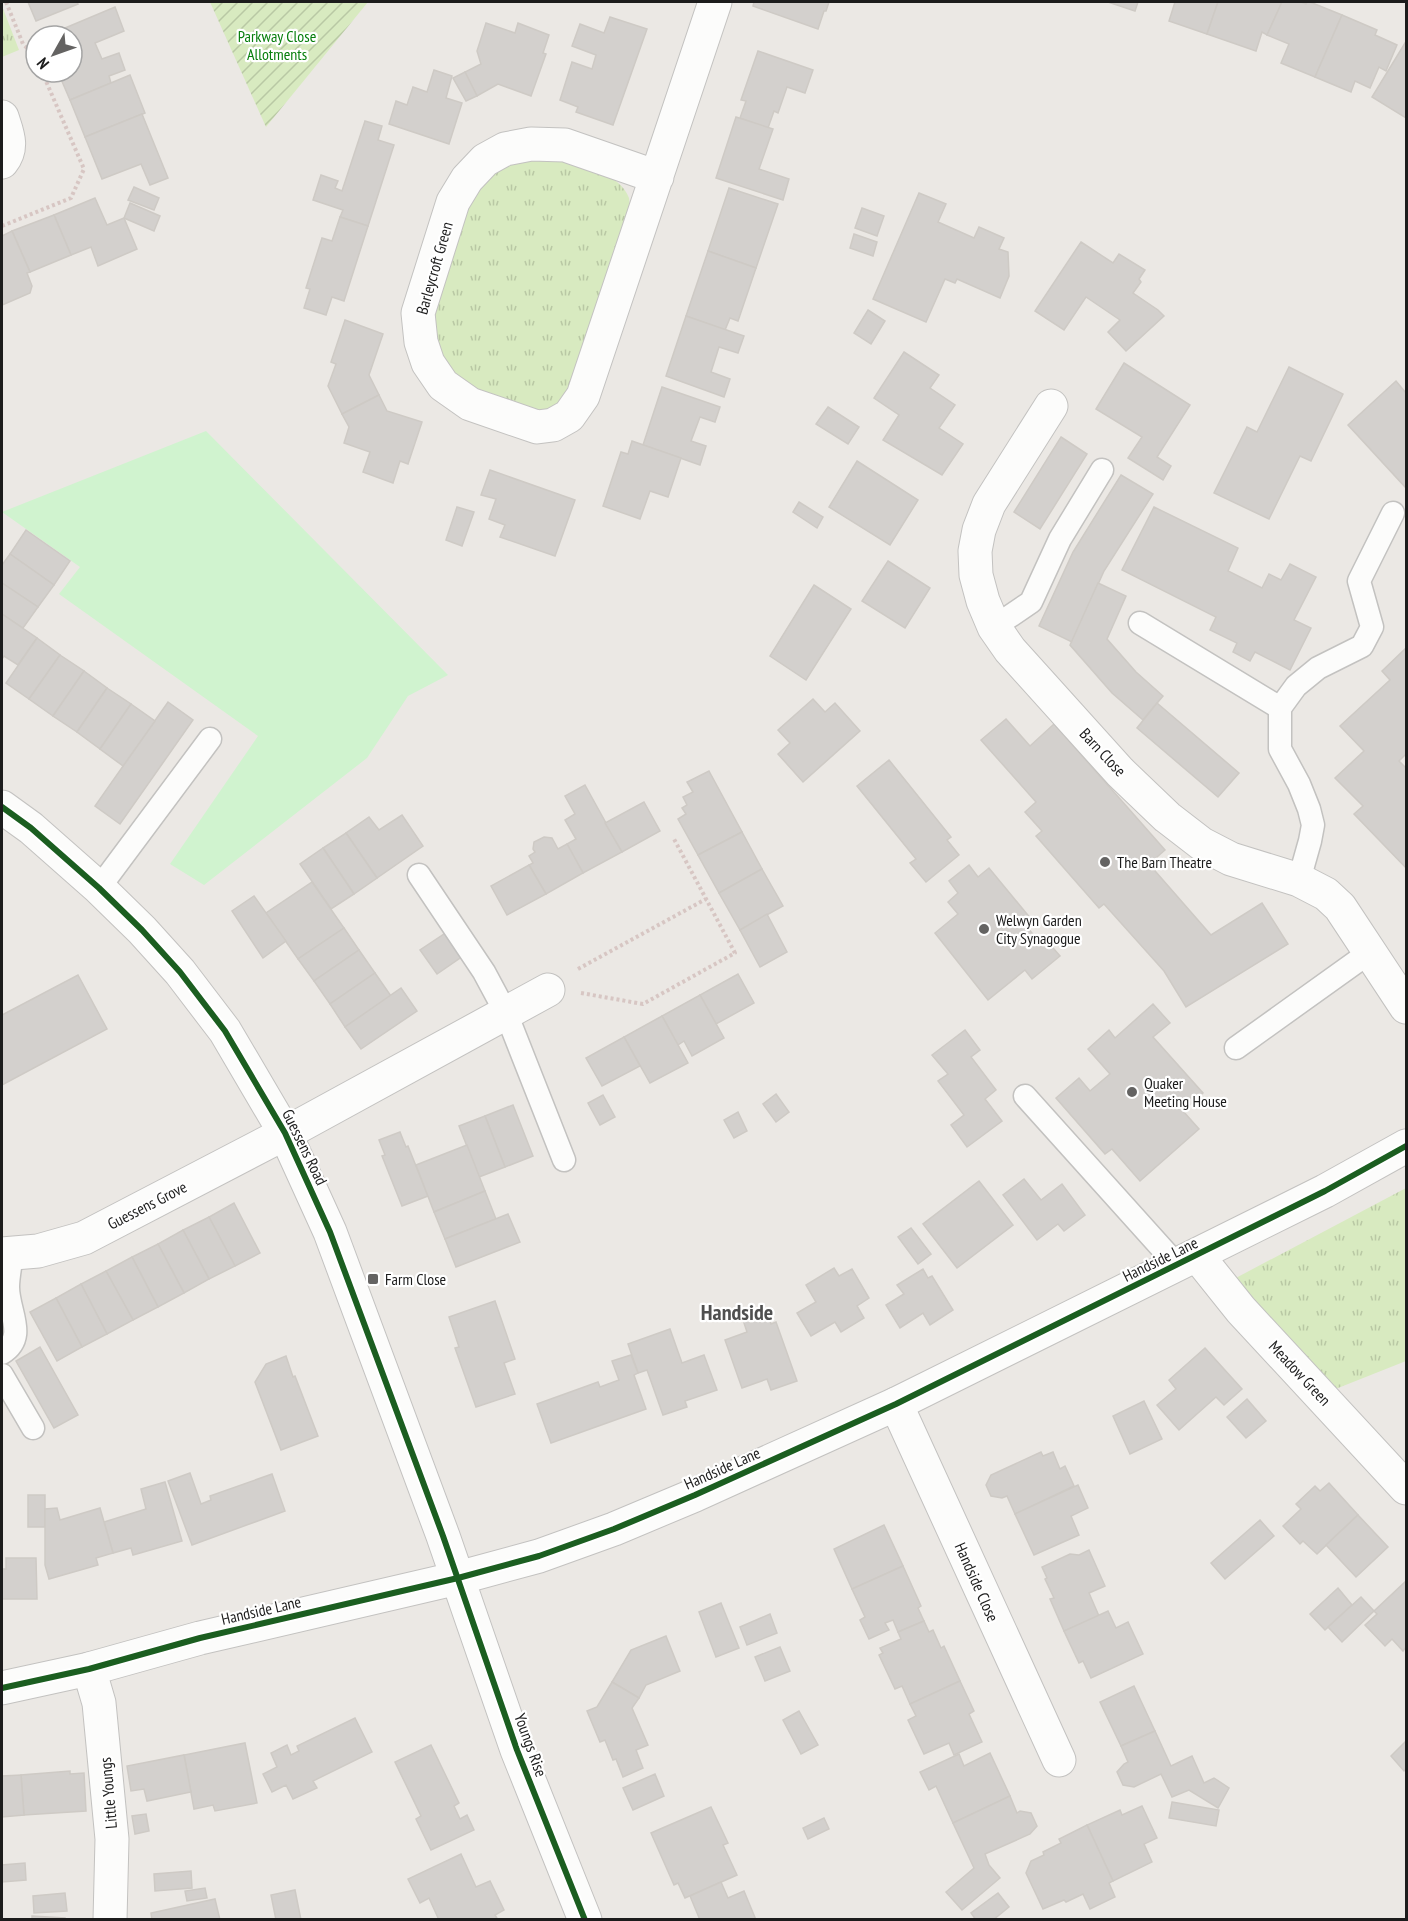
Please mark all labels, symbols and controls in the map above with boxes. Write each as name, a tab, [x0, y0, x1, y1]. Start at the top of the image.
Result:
north arrow	[24, 24, 84, 84]
park label: Parkway Close Allotments	[238, 26, 316, 64]
text: N	[32, 54, 53, 73]
street label: Barleycroft Green	[411, 219, 457, 317]
street label: Barn Close	[1076, 724, 1130, 780]
place label: The Barn Theatre	[1117, 852, 1212, 872]
marker: The Barn Theatre	[1098, 855, 1112, 869]
place label: Welwyn Garden City Synagogue	[996, 910, 1082, 948]
marker: Welwyn Garden City Synagogue	[977, 922, 991, 936]
place label: Quaker Meeting House	[1144, 1073, 1227, 1111]
marker: Quaker Meeting House	[1125, 1085, 1139, 1099]
street label: Guessens Road	[278, 1106, 332, 1188]
street label: Guessens Grove	[104, 1176, 190, 1234]
street label: Handside Lane	[1119, 1232, 1201, 1286]
place label: Farm Close	[385, 1269, 446, 1289]
marker: Farm Close	[366, 1272, 380, 1286]
district label: Handside	[701, 1298, 773, 1326]
street label: Meadow Green	[1265, 1336, 1335, 1410]
street label: Handside Lane	[681, 1442, 763, 1494]
street label: Handside Close	[951, 1539, 1003, 1625]
street label: Handside Lane	[219, 1591, 303, 1629]
street label: Youngs Rise	[510, 1711, 552, 1779]
street label: Little Youngs	[95, 1756, 121, 1830]

